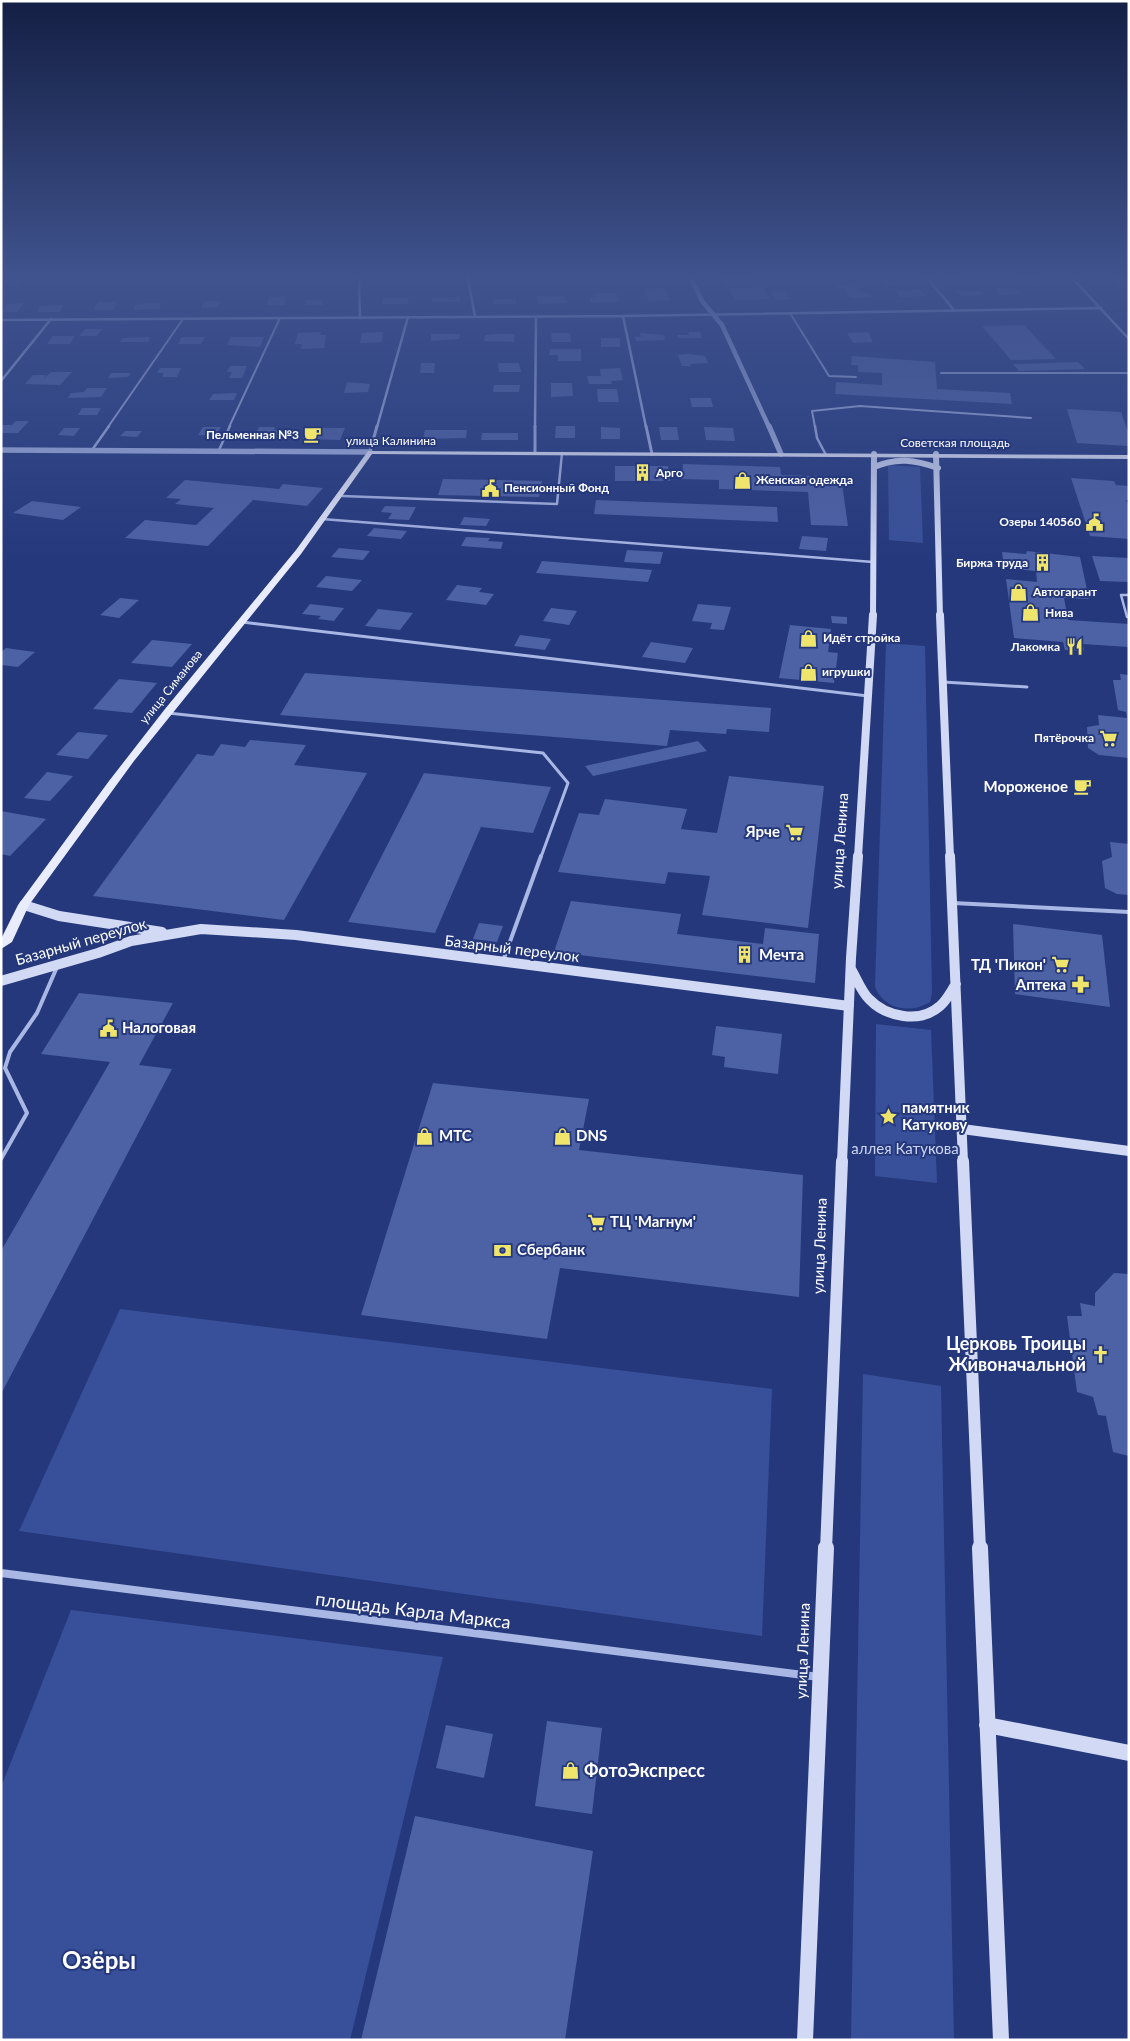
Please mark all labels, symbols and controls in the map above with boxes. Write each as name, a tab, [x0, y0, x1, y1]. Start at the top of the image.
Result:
cafe icon: Пельменная №3	[303, 425, 323, 445]
place label: Пельменная №3	[206, 427, 299, 442]
street label: улица Калинина	[346, 433, 436, 448]
street label: Советская площадь	[900, 435, 1010, 450]
building icon: Арго	[632, 463, 652, 483]
place label: Арго	[655, 465, 683, 480]
shop icon: Женская одежда	[732, 470, 752, 490]
place label: Женская одежда	[756, 472, 853, 487]
public building icon: Пенсионный Фонд	[480, 478, 500, 498]
place label: Пенсионный Фонд	[504, 480, 609, 495]
public building icon: Озеры 140560	[1085, 512, 1105, 532]
place label: Озеры 140560	[999, 514, 1081, 529]
building icon: Биржа труда	[1032, 553, 1052, 573]
place label: Биржа труда	[956, 555, 1028, 570]
shop icon: Автогарант	[1009, 582, 1029, 602]
place label: Автогарант	[1032, 584, 1098, 599]
shop icon: Нива	[1021, 603, 1041, 623]
place label: Нива	[1045, 605, 1073, 620]
shop icon: Идёт стройка	[799, 628, 819, 648]
place label: Идёт стройка	[823, 630, 900, 645]
restaurant icon: Лакомка	[1064, 637, 1084, 657]
place label: Лакомка	[1010, 639, 1060, 654]
street label: улица Симанова	[136, 647, 205, 727]
shop icon: игрушки	[798, 662, 818, 682]
place label: игрушки	[822, 664, 871, 679]
supermarket icon: Пятёрочка	[1098, 728, 1118, 748]
place label: Пятёрочка	[1034, 730, 1094, 745]
place label: Мороженое	[983, 777, 1068, 795]
cafe icon: Мороженое	[1072, 777, 1092, 797]
street label: улица Ленина	[827, 792, 851, 890]
place label: Ярче	[745, 822, 780, 840]
supermarket icon: Ярче	[784, 822, 804, 842]
street label: Базарный переулок	[13, 914, 149, 968]
street label: Базарный переулок	[444, 931, 581, 965]
building icon: Мечта	[735, 945, 755, 965]
place label: Мечта	[759, 945, 804, 963]
place label: ТД 'Пикон'	[971, 955, 1046, 973]
supermarket icon: ТД 'Пикон'	[1050, 955, 1070, 975]
place label: Аптека	[1015, 975, 1066, 993]
pharmacy icon: Аптека	[1070, 975, 1090, 995]
public building icon: Налоговая	[98, 1018, 118, 1038]
place label: Налоговая	[122, 1018, 196, 1036]
place label: памятник Катукову	[902, 1098, 970, 1133]
place icon: памятник Катукову	[878, 1107, 898, 1127]
shop icon: МТС	[415, 1126, 435, 1146]
place label: МТС	[439, 1126, 472, 1144]
shop icon: DNS	[552, 1126, 572, 1146]
place label: DNS	[576, 1126, 607, 1144]
park label: аллея Катукова	[851, 1139, 959, 1157]
street label: улица Ленина	[808, 1198, 830, 1294]
supermarket icon: ТЦ 'Магнум'	[586, 1212, 606, 1232]
place label: ТЦ 'Магнум'	[610, 1212, 696, 1230]
bank icon: Сбербанк	[493, 1240, 513, 1260]
place label: Сбербанк	[517, 1240, 586, 1258]
place label: Церковь Троицы Живоначальной	[946, 1332, 1086, 1375]
church icon: Церковь Троицы Живоначальной	[1090, 1344, 1110, 1364]
street label: площадь Карла Маркса	[314, 1587, 512, 1633]
street label: улица Ленина	[791, 1603, 813, 1699]
place label: ФотоЭкспресс	[584, 1759, 705, 1781]
shop icon: ФотоЭкспресс	[560, 1761, 580, 1781]
district label: Озёры	[62, 1945, 136, 1974]

